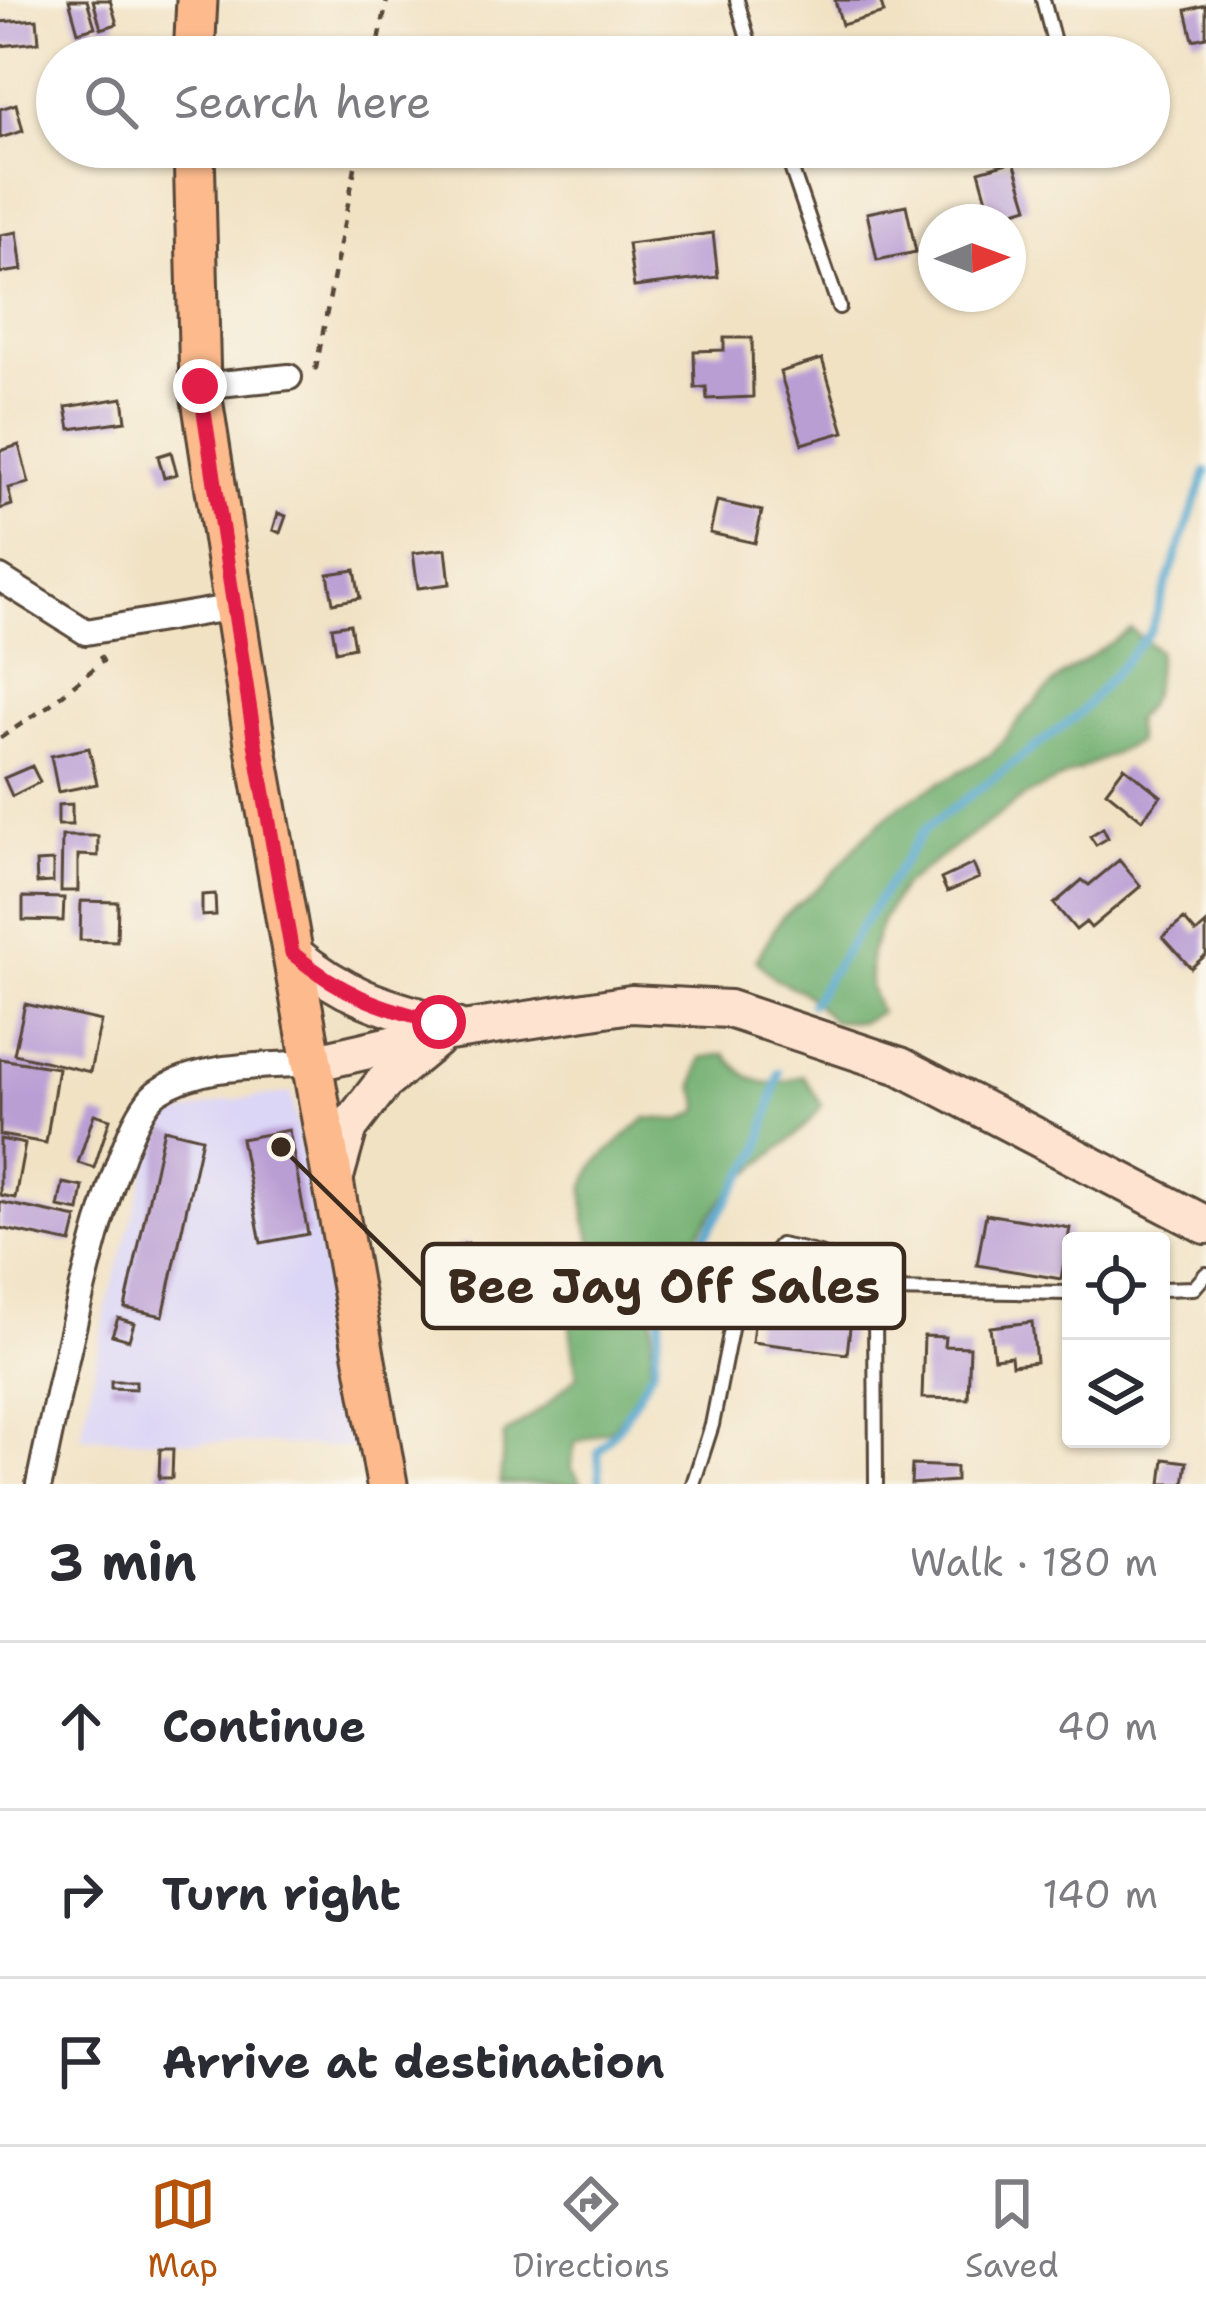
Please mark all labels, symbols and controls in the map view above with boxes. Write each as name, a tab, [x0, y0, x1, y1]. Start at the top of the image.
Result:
search box	[36, 36, 1170, 168]
icon: search	[78, 69, 144, 135]
text: Search here	[174, 72, 431, 132]
north arrow	[918, 204, 1026, 312]
route end	[173, 359, 227, 413]
route start	[412, 995, 466, 1049]
map controls	[1062, 1232, 1170, 1448]
button: locate	[1062, 1232, 1170, 1340]
callout: Bee Jay Off Sales	[423, 1244, 904, 1328]
text: Bee Jay Off Sales	[448, 1254, 880, 1318]
button: layers	[1062, 1340, 1170, 1448]
text: 3 min	[48, 1528, 197, 1596]
text: Walk · 180 m	[910, 1536, 1158, 1588]
icon: ahead	[48, 1693, 114, 1759]
text: Continue	[162, 1696, 366, 1756]
text: 40 m	[1057, 1700, 1158, 1752]
icon: right	[48, 1861, 114, 1927]
text: Turn right	[162, 1864, 401, 1924]
text: 140 m	[1042, 1868, 1158, 1920]
icon: arrive	[48, 2029, 114, 2095]
text: Arrive at destination	[162, 2032, 665, 2092]
tab: Map	[147, 2171, 218, 2288]
tab: Directions	[513, 2171, 670, 2288]
tab: Saved	[965, 2171, 1059, 2288]

